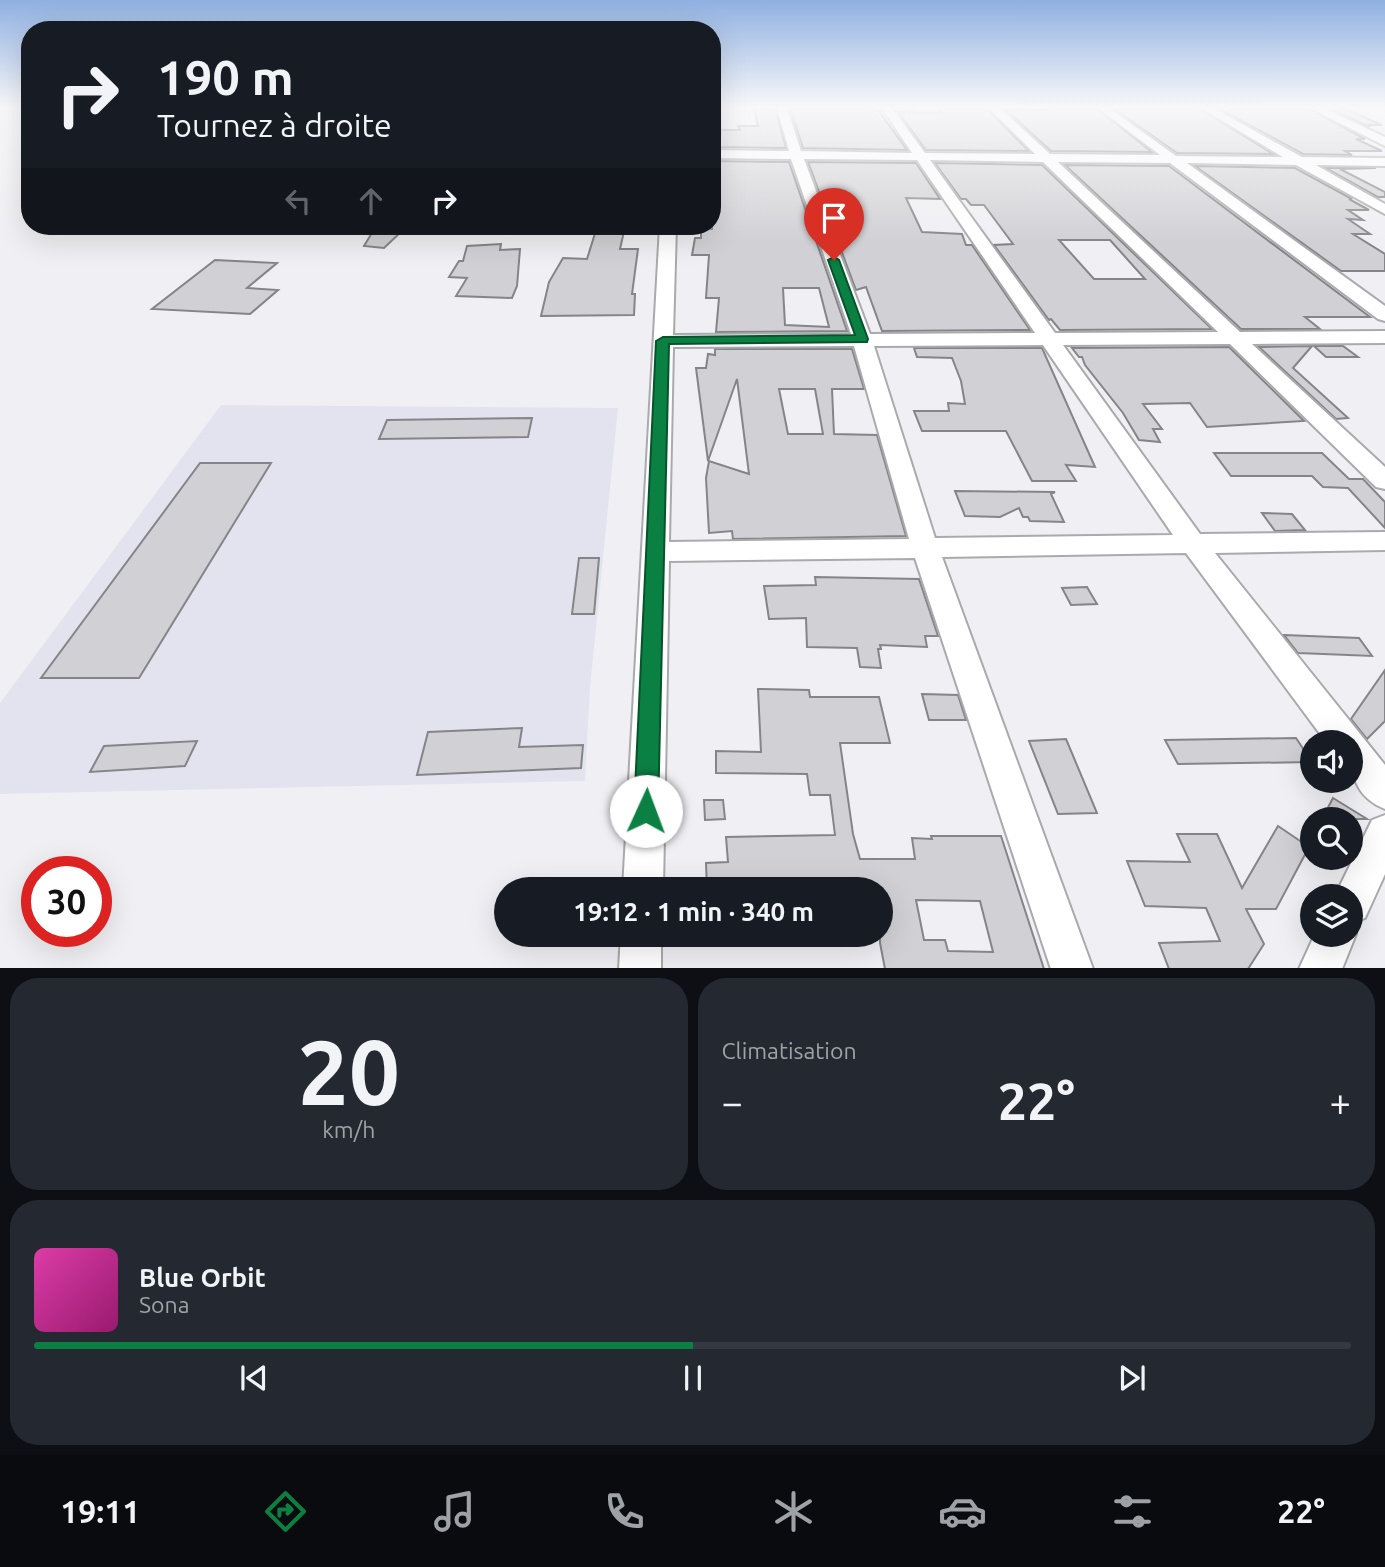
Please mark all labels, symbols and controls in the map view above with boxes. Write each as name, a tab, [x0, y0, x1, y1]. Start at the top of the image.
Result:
icon: right	[42, 49, 133, 140]
text: 190 m	[157, 49, 294, 104]
text: Tournez à droite	[157, 107, 392, 143]
icon: left	[279, 182, 317, 220]
icon: ahead	[352, 182, 390, 220]
icon: right	[425, 182, 463, 220]
pin	[804, 188, 864, 260]
icon: arrive	[815, 199, 853, 237]
map controls	[1300, 730, 1363, 947]
button: sound	[1300, 730, 1363, 793]
position arrow	[609, 774, 683, 848]
button: search	[1300, 807, 1363, 870]
speed limit sign: 30	[21, 856, 112, 947]
button: layers	[1300, 884, 1363, 947]
text: 19:12 · 1 min · 340 m	[573, 897, 814, 926]
text: 20	[297, 1020, 400, 1122]
text: Climatisation	[722, 1038, 857, 1063]
text: 22°	[998, 1072, 1075, 1130]
text: −	[722, 1081, 743, 1123]
text: +	[1330, 1081, 1351, 1123]
text: km/h	[322, 1117, 375, 1142]
text: Blue Orbit	[139, 1263, 266, 1292]
text: Sona	[139, 1292, 189, 1317]
icon: previous	[235, 1359, 273, 1397]
icon: pause	[674, 1359, 712, 1397]
icon: next	[1113, 1359, 1151, 1397]
icon: directions	[261, 1487, 310, 1536]
icon: music	[430, 1487, 479, 1536]
icon: phone	[600, 1487, 649, 1536]
icon: climate	[769, 1487, 818, 1536]
icon: car	[938, 1487, 987, 1536]
icon: filters	[1108, 1487, 1157, 1536]
text: 19:11	[60, 1493, 140, 1529]
text: 22°	[1277, 1493, 1325, 1529]

